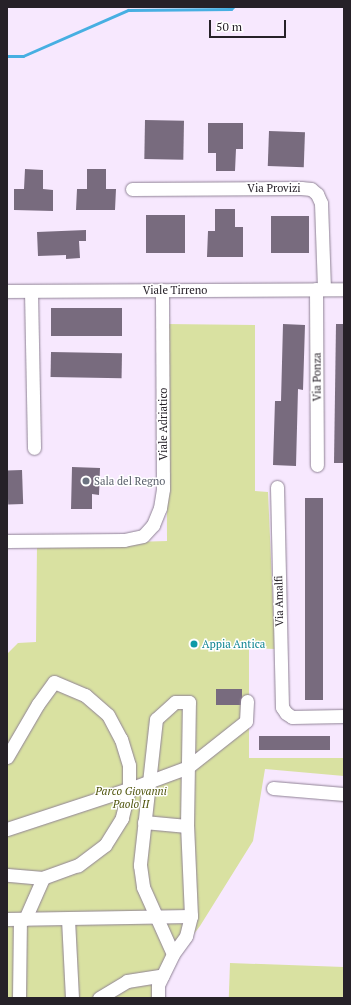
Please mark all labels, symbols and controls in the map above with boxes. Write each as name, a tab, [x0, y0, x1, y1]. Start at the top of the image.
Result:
scale bar	[211, 12, 288, 38]
text: 50 m	[216, 19, 242, 34]
street label: Via Provizi	[247, 181, 301, 195]
street label: Viale Tirreno	[143, 283, 207, 297]
street label: Via Ponza	[310, 353, 324, 401]
street label: Viale Adriatico	[156, 387, 170, 461]
place label: Sala del Regno	[94, 474, 165, 488]
marker: Sala del Regno	[81, 476, 91, 486]
street label: Via Amalfi	[272, 575, 286, 627]
place label: Appia Antica	[202, 637, 266, 651]
marker: Appia Antica	[189, 639, 199, 649]
park label: Parco Giovanni Paolo II	[95, 785, 167, 811]

